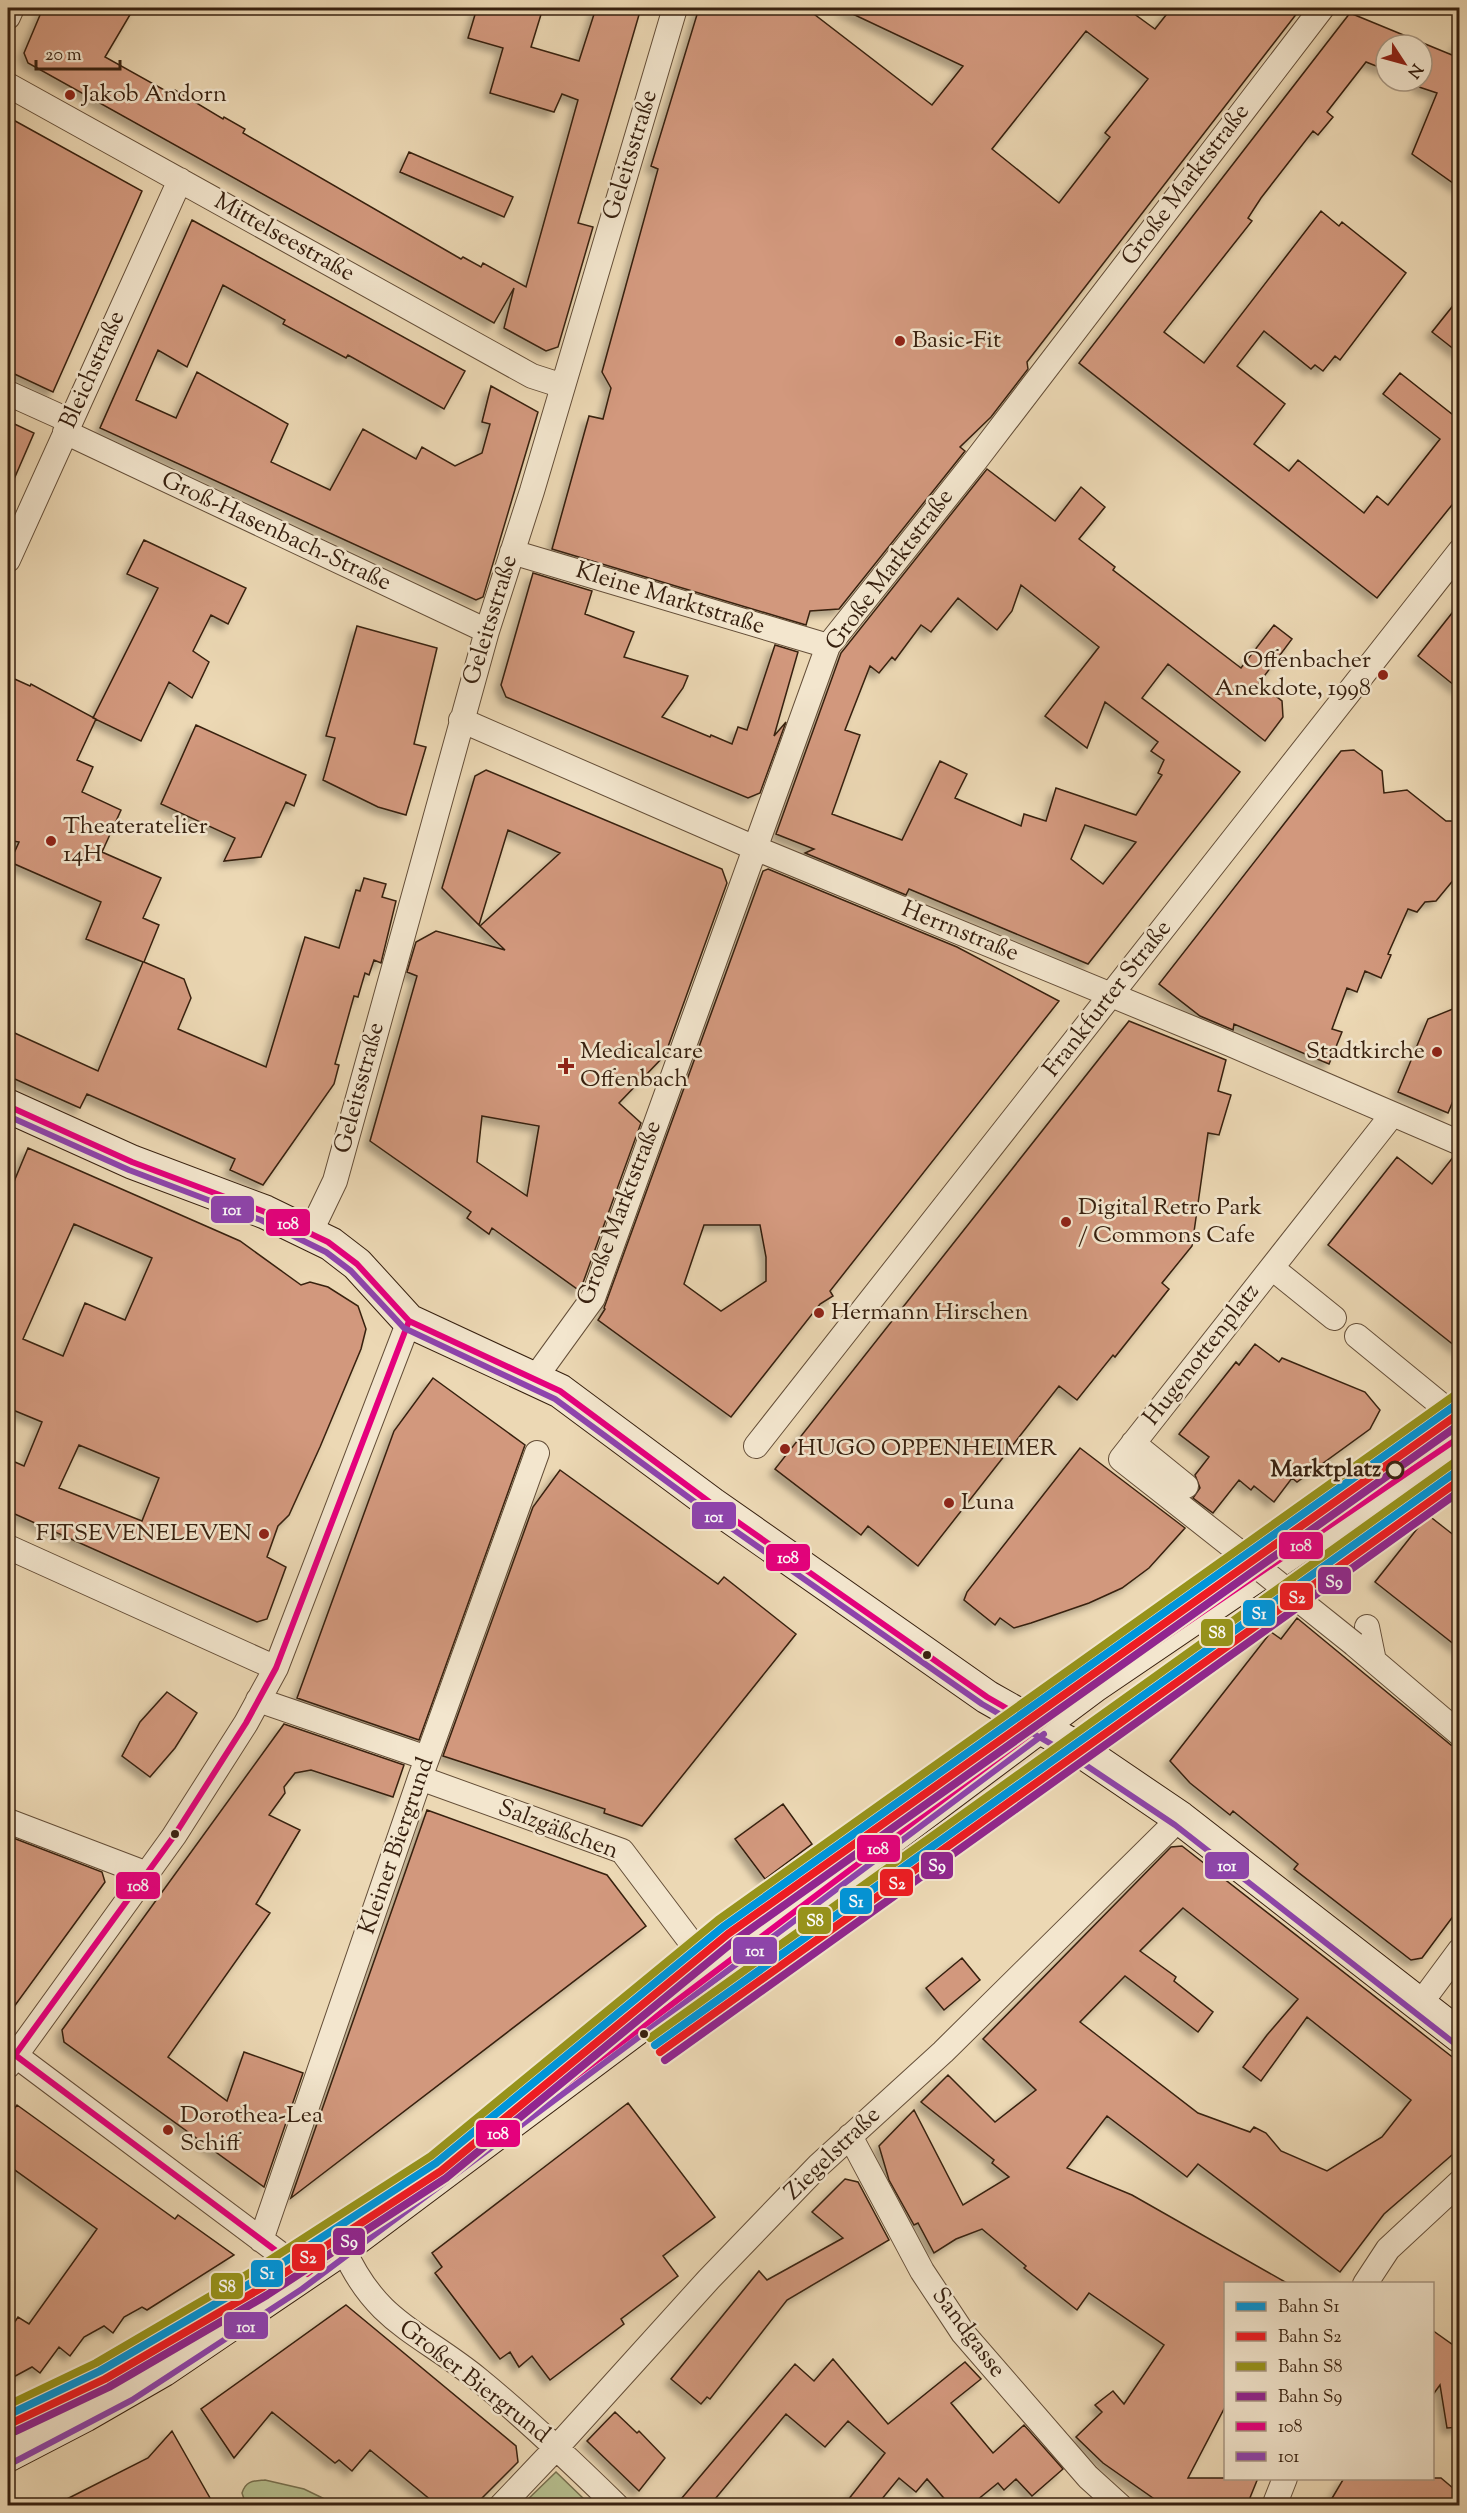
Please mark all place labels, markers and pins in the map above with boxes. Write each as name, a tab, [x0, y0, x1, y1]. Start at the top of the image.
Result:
place label: Jakob Andorn	[80, 78, 227, 112]
marker: Jakob Andorn	[63, 88, 77, 102]
place label: Basic-Fit	[912, 324, 1001, 358]
marker: Basic-Fit	[893, 334, 907, 348]
place label: Offenbacher Anekdote, 1998	[1214, 644, 1371, 706]
marker: Offenbacher Anekdote, 1998	[1376, 668, 1390, 682]
place label: Theateratelier 14H	[63, 810, 208, 872]
marker: Theateratelier 14H	[44, 834, 58, 848]
place label: Medicalcare Offenbach	[580, 1035, 703, 1097]
place label: Stadtkirche	[1306, 1035, 1425, 1069]
marker: Stadtkirche	[1430, 1045, 1444, 1059]
marker: Medicalcare Offenbach	[557, 1057, 575, 1075]
place label: Digital Retro Park / Commons Cafe	[1078, 1191, 1262, 1253]
marker: Digital Retro Park / Commons Cafe	[1059, 1215, 1073, 1229]
place label: Hermann Hirschen	[831, 1296, 1029, 1330]
marker: Hermann Hirschen	[812, 1306, 826, 1320]
place label: HUGO OPPENHEIMER	[797, 1432, 1058, 1466]
marker: HUGO OPPENHEIMER	[778, 1442, 792, 1456]
place label: Marktplatz	[1270, 1453, 1381, 1487]
marker: Marktplatz	[1386, 1461, 1404, 1479]
place label: Luna	[961, 1486, 1015, 1520]
marker: Luna	[942, 1496, 956, 1510]
place label: FITSEVENELEVEN	[36, 1517, 252, 1551]
marker: FITSEVENELEVEN	[257, 1527, 271, 1541]
unlabelled marker	[921, 1649, 933, 1661]
unlabelled marker	[169, 1828, 181, 1840]
unlabelled marker	[638, 2028, 650, 2040]
place label: Dorothea-Lea Schiff	[180, 2099, 323, 2161]
marker: Dorothea-Lea Schiff	[161, 2123, 175, 2137]

